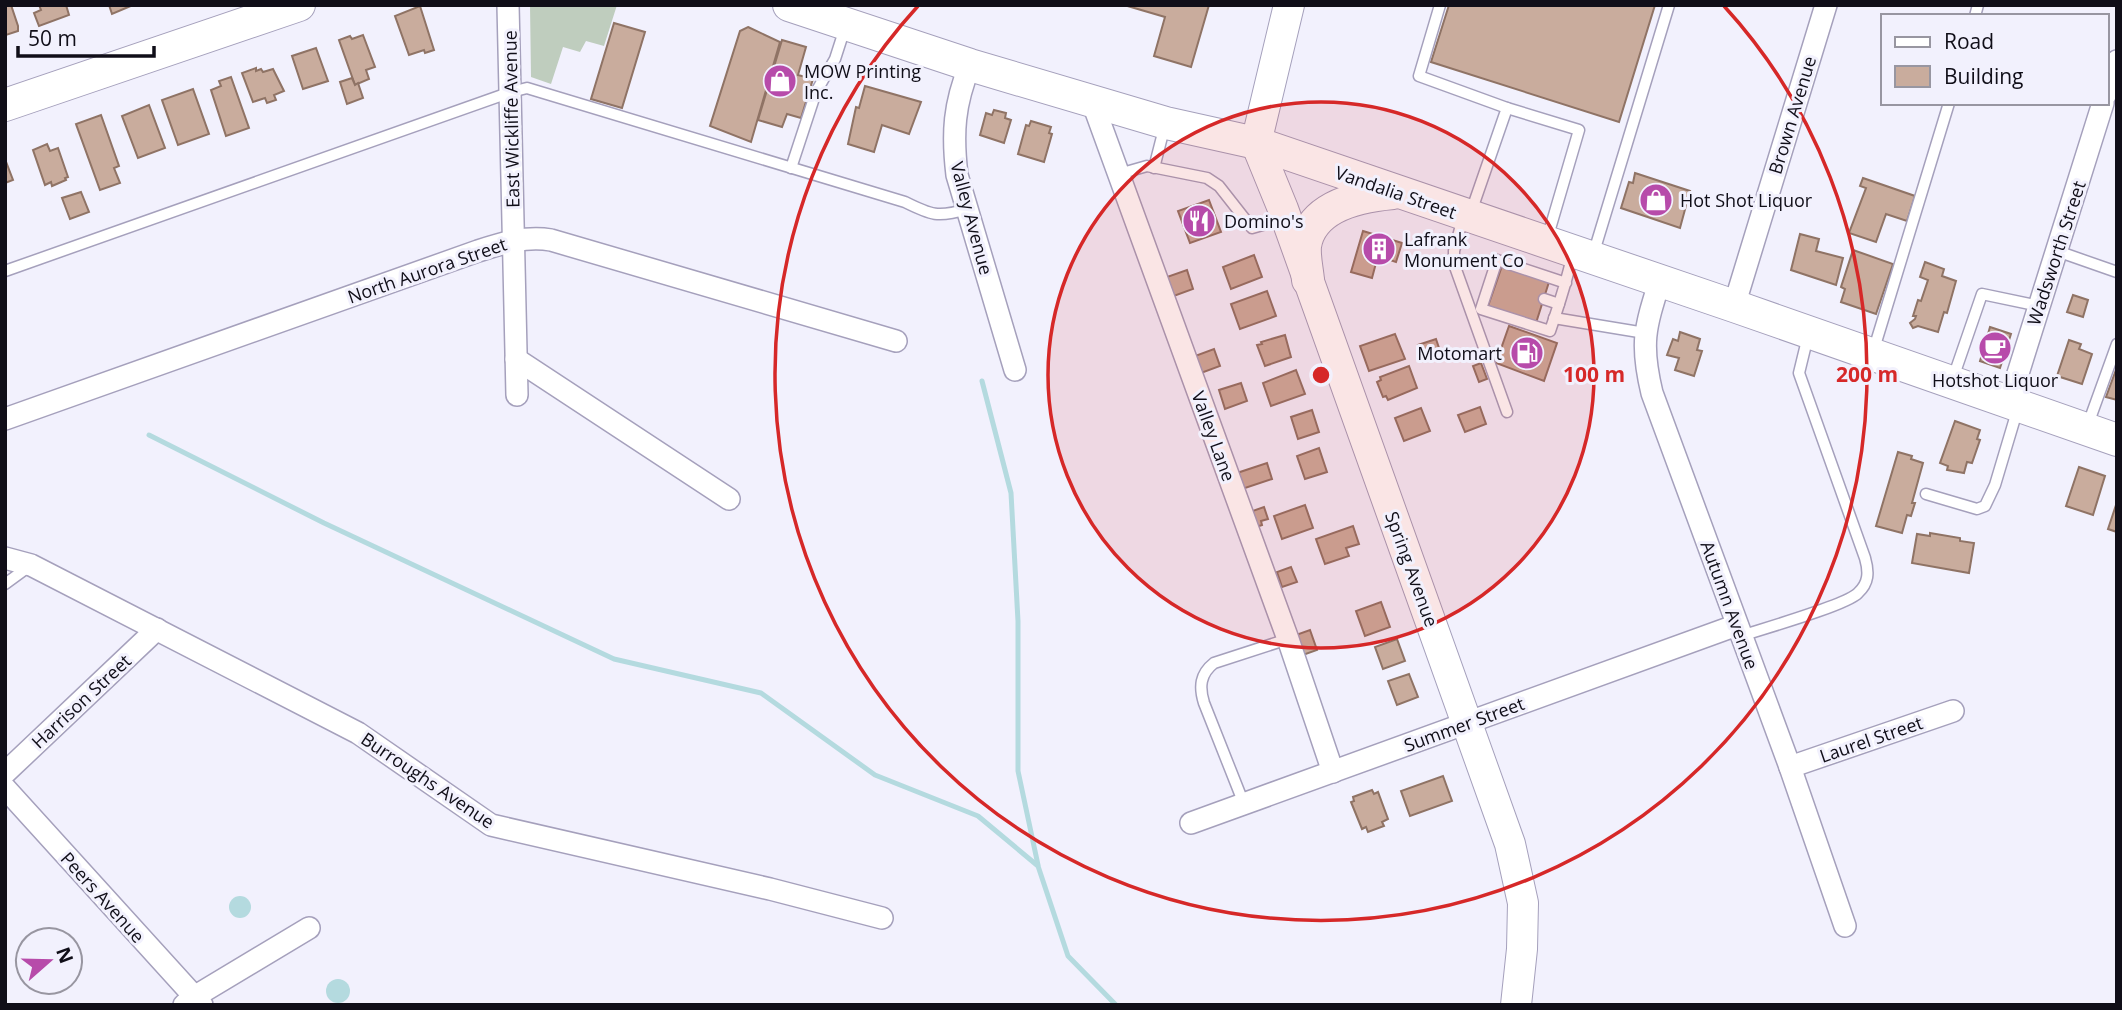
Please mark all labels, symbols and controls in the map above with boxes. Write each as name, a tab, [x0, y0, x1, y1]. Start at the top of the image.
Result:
scale bar	[18, 14, 154, 58]
legend	[1881, 14, 2108, 105]
text: 50 m	[28, 24, 77, 52]
text: Road	[1944, 27, 1994, 55]
street label: East Wickliffe Avenue	[497, 30, 525, 208]
street label: Brown Avenue	[1763, 53, 1821, 177]
place label: MOW Printing Inc.	[804, 59, 921, 104]
shop icon: MOW Printing Inc.	[761, 62, 799, 100]
text: Building	[1944, 62, 2023, 90]
street label: Valley Avenue	[945, 159, 999, 277]
street label: Vandalia Street	[1332, 160, 1460, 224]
street label: Wadsworth Street	[2021, 178, 2091, 328]
shop icon: Hot Shot Liquor	[1637, 181, 1675, 219]
place label: Hot Shot Liquor	[1680, 188, 1813, 212]
restaurant icon: Domino's	[1180, 202, 1218, 240]
place label: Domino's	[1224, 209, 1304, 233]
place label: Lafrank Monument Co	[1404, 227, 1524, 272]
building icon: Lafrank Monument Co	[1360, 230, 1398, 268]
street label: North Aurora Street	[344, 232, 510, 308]
cafe icon: Hotshot Liquor	[1976, 329, 2014, 367]
fuel station icon: Motomart	[1508, 334, 1546, 372]
place label: Motomart	[1417, 341, 1502, 365]
text: 100 m	[1563, 360, 1625, 388]
text: 200 m	[1836, 360, 1898, 388]
centre of rings	[1309, 363, 1333, 387]
place label: Hotshot Liquor	[1932, 368, 2059, 392]
street label: Valley Lane	[1187, 388, 1241, 484]
street label: Spring Avenue	[1380, 508, 1444, 630]
street label: Autumn Avenue	[1696, 538, 1764, 672]
street label: Harrison Street	[26, 649, 136, 753]
street label: Summer Street	[1400, 691, 1528, 757]
street label: Laurel Street	[1816, 710, 1926, 768]
street label: Burroughs Avenue	[357, 726, 499, 834]
street label: Peers Avenue	[56, 846, 150, 948]
north arrow	[14, 926, 84, 996]
text: N	[50, 943, 80, 967]

